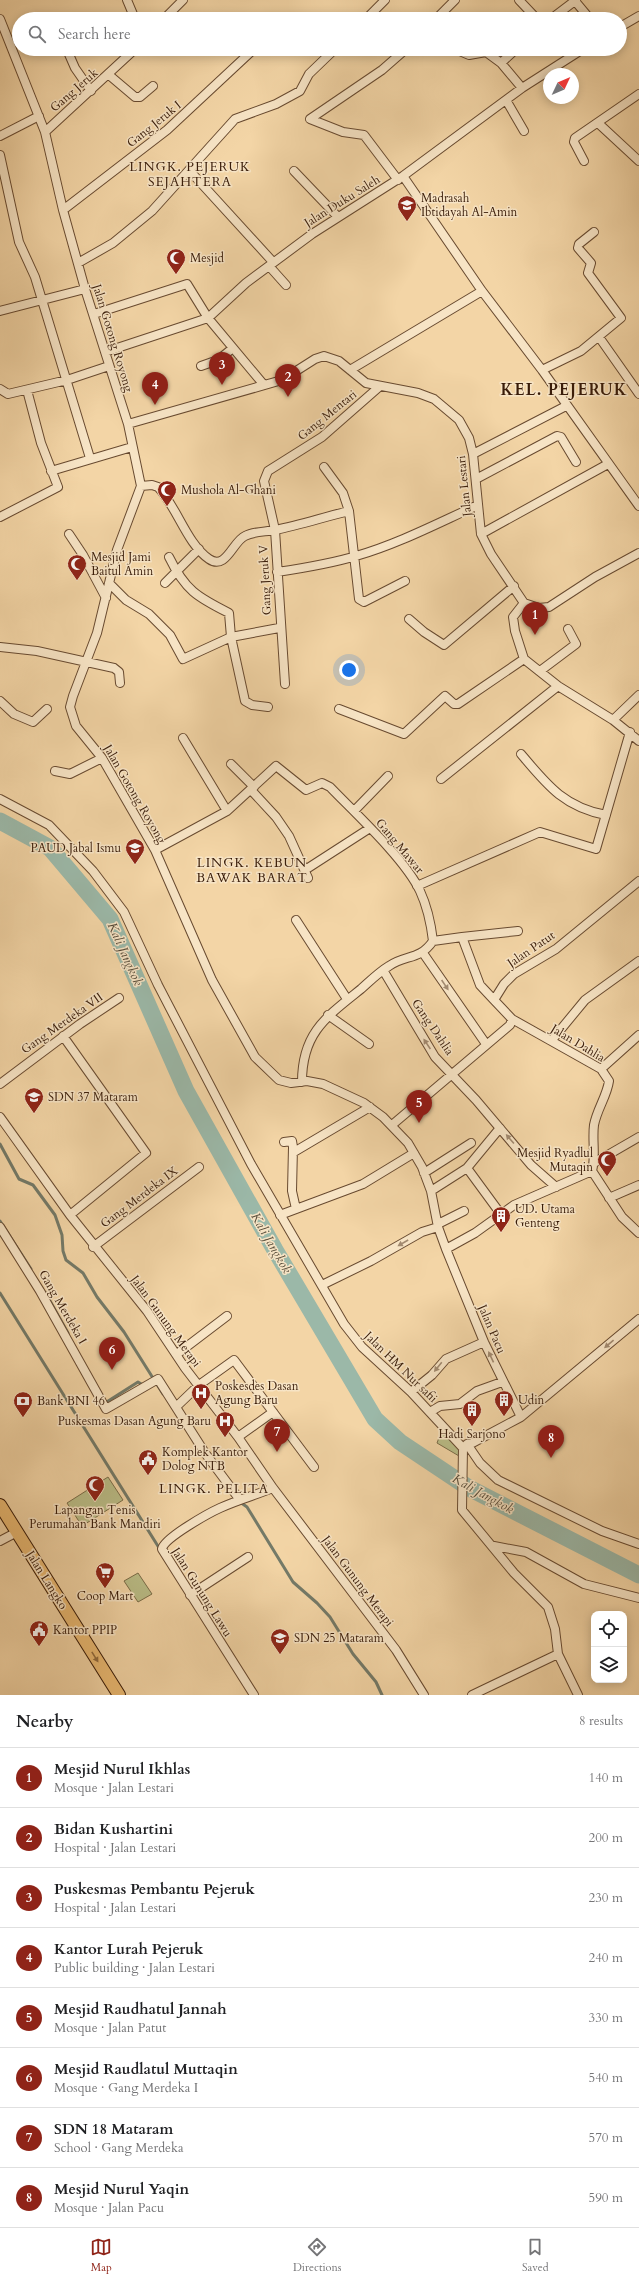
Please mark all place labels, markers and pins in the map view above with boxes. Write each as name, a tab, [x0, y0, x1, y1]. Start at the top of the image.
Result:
place label: Madrasah Ibtidayah Al-Amin	[421, 190, 518, 220]
school or university icon: Madrasah Ibtidayah Al-Amin	[396, 194, 418, 222]
mosque icon: Mesjid	[165, 247, 187, 275]
place label: Mesjid	[190, 250, 225, 266]
pin: 3	[209, 352, 235, 385]
pin: 2	[275, 364, 301, 397]
pin: 4	[142, 372, 168, 405]
mosque icon: Mushola Al-Ghani	[156, 479, 178, 507]
place label: Mushola Al-Ghani	[181, 482, 276, 498]
place label: Mesjid Jami Baitul Amin	[91, 549, 153, 579]
mosque icon: Mesjid Jami Baitul Amin	[66, 553, 88, 581]
pin: 1	[522, 602, 548, 635]
school or university icon: PAUD Jabal Ismu	[124, 837, 146, 865]
place label: PAUD Jabal Ismu	[31, 840, 121, 856]
school or university icon: SDN 37 Mataram	[23, 1086, 45, 1114]
place label: SDN 37 Mataram	[48, 1089, 139, 1105]
pin: 5	[406, 1090, 432, 1123]
place label: Mesjid Ryadlul Mutaqin	[517, 1145, 593, 1175]
mosque icon: Mesjid Ryadlul Mutaqin	[596, 1149, 618, 1177]
place label: UD. Utama Genteng	[515, 1201, 576, 1231]
building icon: UD. Utama Genteng	[490, 1205, 512, 1233]
pin: 6	[99, 1337, 125, 1370]
place label: Poskesdes Dasan Agung Baru	[215, 1378, 299, 1408]
hospital icon: Poskesdes Dasan Agung Baru	[190, 1382, 212, 1410]
building icon: Udin	[493, 1389, 515, 1417]
bank icon: Bank BNI 46	[12, 1390, 34, 1418]
place label: Udin	[518, 1392, 545, 1408]
place label: Bank BNI 46	[37, 1393, 105, 1409]
building icon: Hadi Sarjono	[461, 1399, 483, 1427]
hospital icon: Puskesmas Dasan Agung Baru	[214, 1410, 236, 1438]
place label: Puskesmas Dasan Agung Baru	[58, 1413, 211, 1429]
pin: 7	[264, 1419, 290, 1452]
pin: 8	[538, 1425, 564, 1458]
place label: Hadi Sarjono	[439, 1426, 506, 1442]
place label: Komplek Kantor Dolog NTB	[162, 1444, 248, 1474]
public building icon: Komplek Kantor Dolog NTB	[137, 1448, 159, 1476]
mosque icon: Lapangan Tenis Perumahan Bank Mandiri	[84, 1474, 106, 1502]
place label: Lapangan Tenis Perumahan Bank Mandiri	[29, 1502, 161, 1532]
supermarket icon: Coop Mart	[94, 1561, 116, 1589]
place label: Coop Mart	[77, 1588, 133, 1604]
public building icon: Kantor PPIP	[28, 1619, 50, 1647]
place label: Kantor PPIP	[53, 1622, 117, 1638]
school or university icon: SDN 25 Mataram	[269, 1627, 291, 1655]
place label: SDN 25 Mataram	[294, 1630, 385, 1646]

